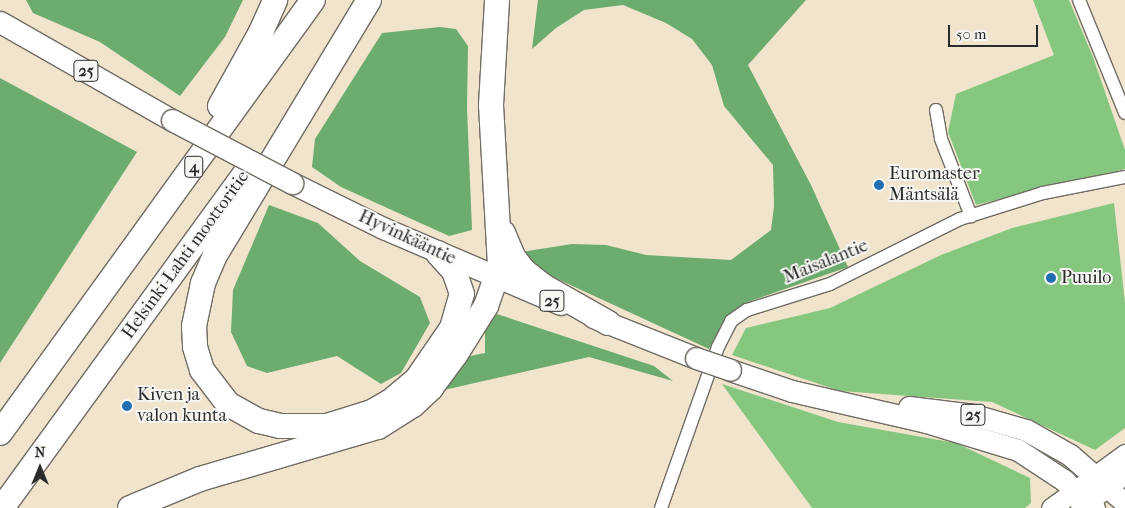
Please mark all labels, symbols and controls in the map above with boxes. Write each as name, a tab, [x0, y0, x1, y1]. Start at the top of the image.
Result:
scale bar	[950, 15, 1040, 47]
text: 50 m	[956, 25, 986, 43]
road number: 25	[72, 58, 100, 84]
road number: 4	[184, 154, 204, 180]
place label: Euromaster Mäntsälä	[889, 164, 980, 206]
street label: Helsinki-Lahti moottoritie	[118, 167, 254, 343]
marker: Euromaster Mäntsälä	[873, 179, 885, 191]
street label: Hyvinkääntie	[355, 206, 459, 270]
street label: Maisalantie	[781, 235, 871, 289]
place label: Puuilo	[1061, 267, 1111, 289]
marker: Puuilo	[1045, 272, 1057, 284]
road number: 25	[538, 288, 566, 314]
place label: Kiven ja valon kunta	[137, 385, 227, 428]
marker: Kiven ja valon kunta	[121, 400, 133, 412]
road number: 25	[959, 402, 987, 428]
north arrow	[15, 443, 65, 493]
text: N	[35, 444, 45, 461]

